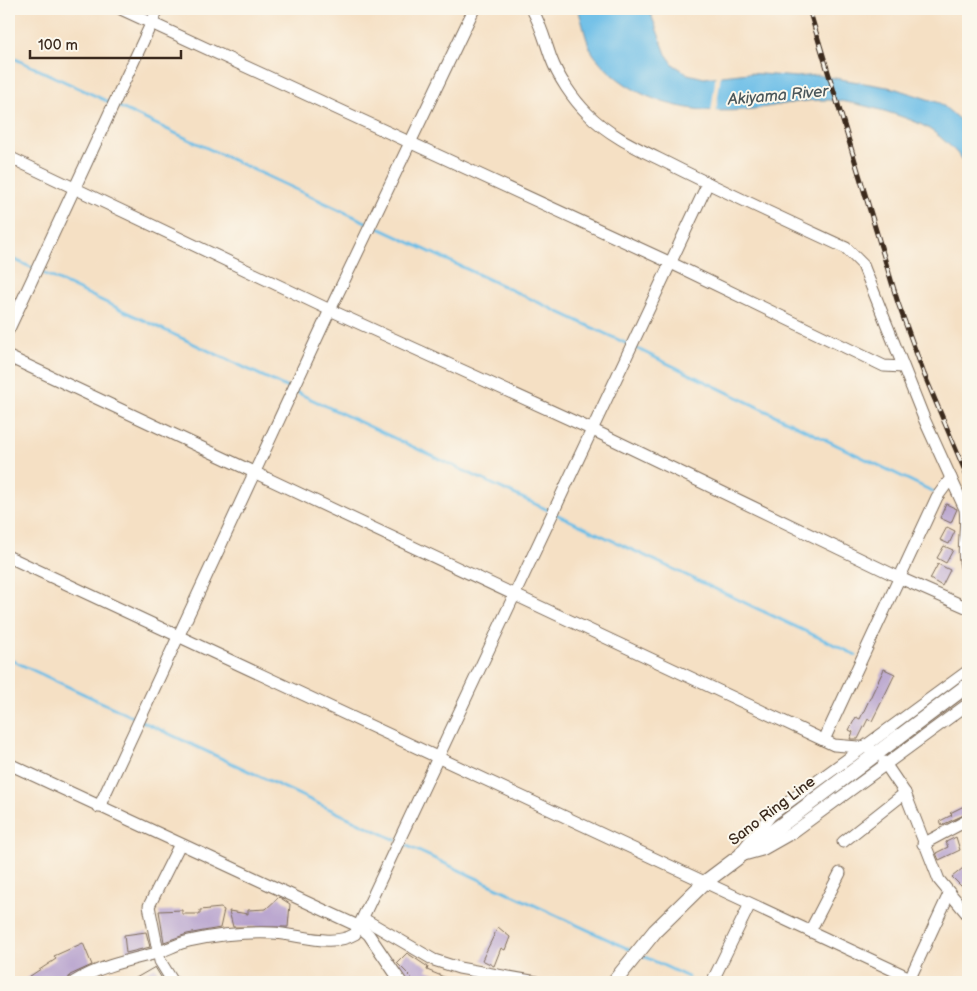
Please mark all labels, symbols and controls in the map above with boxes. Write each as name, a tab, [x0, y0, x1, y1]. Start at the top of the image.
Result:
scale bar	[30, 28, 181, 60]
text: 100 m	[38, 36, 78, 55]
water label: Akiyama River	[726, 82, 830, 110]
street label: Sano Ring Line	[725, 772, 819, 850]

